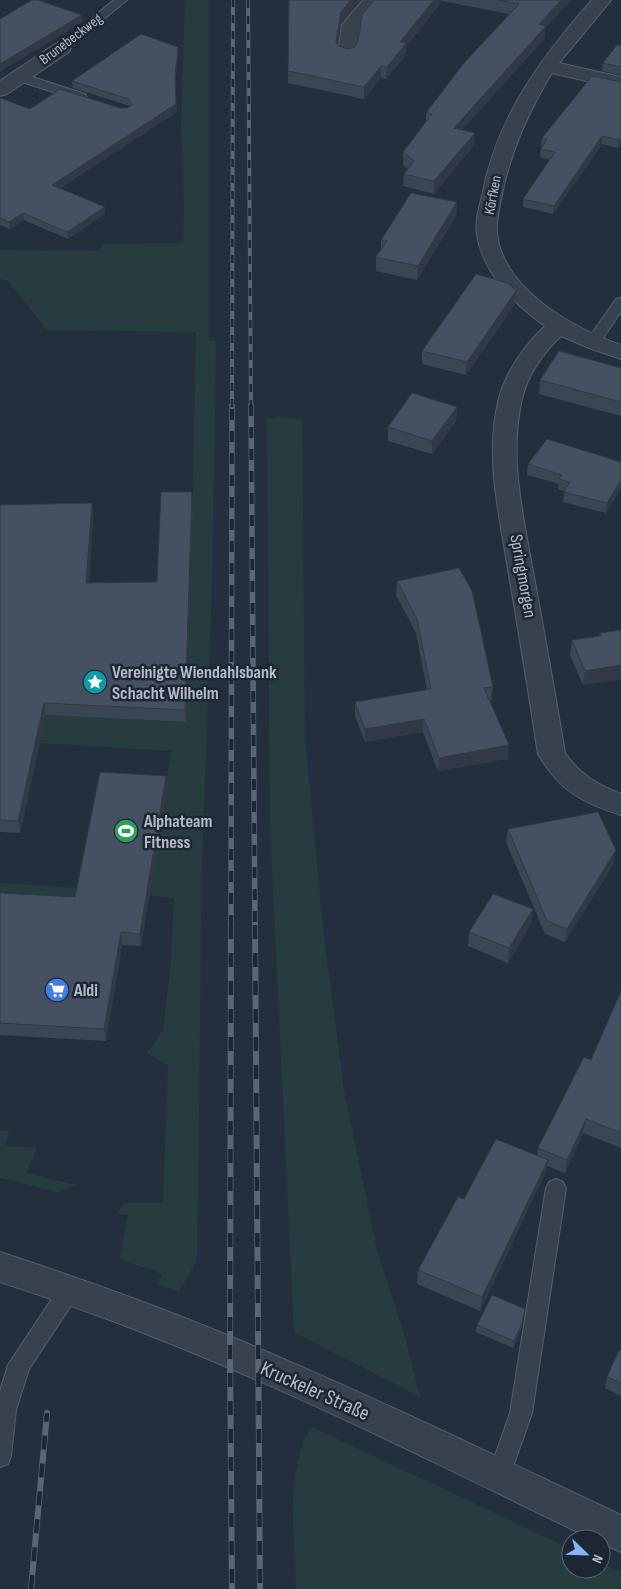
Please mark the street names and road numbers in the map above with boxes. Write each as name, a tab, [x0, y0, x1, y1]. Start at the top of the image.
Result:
street label: Brunebeckweg	[36, 9, 106, 69]
street label: Körfken	[480, 174, 506, 216]
street label: Springmorgen	[505, 533, 541, 619]
street label: Kruckeler Straße	[257, 1356, 373, 1426]

